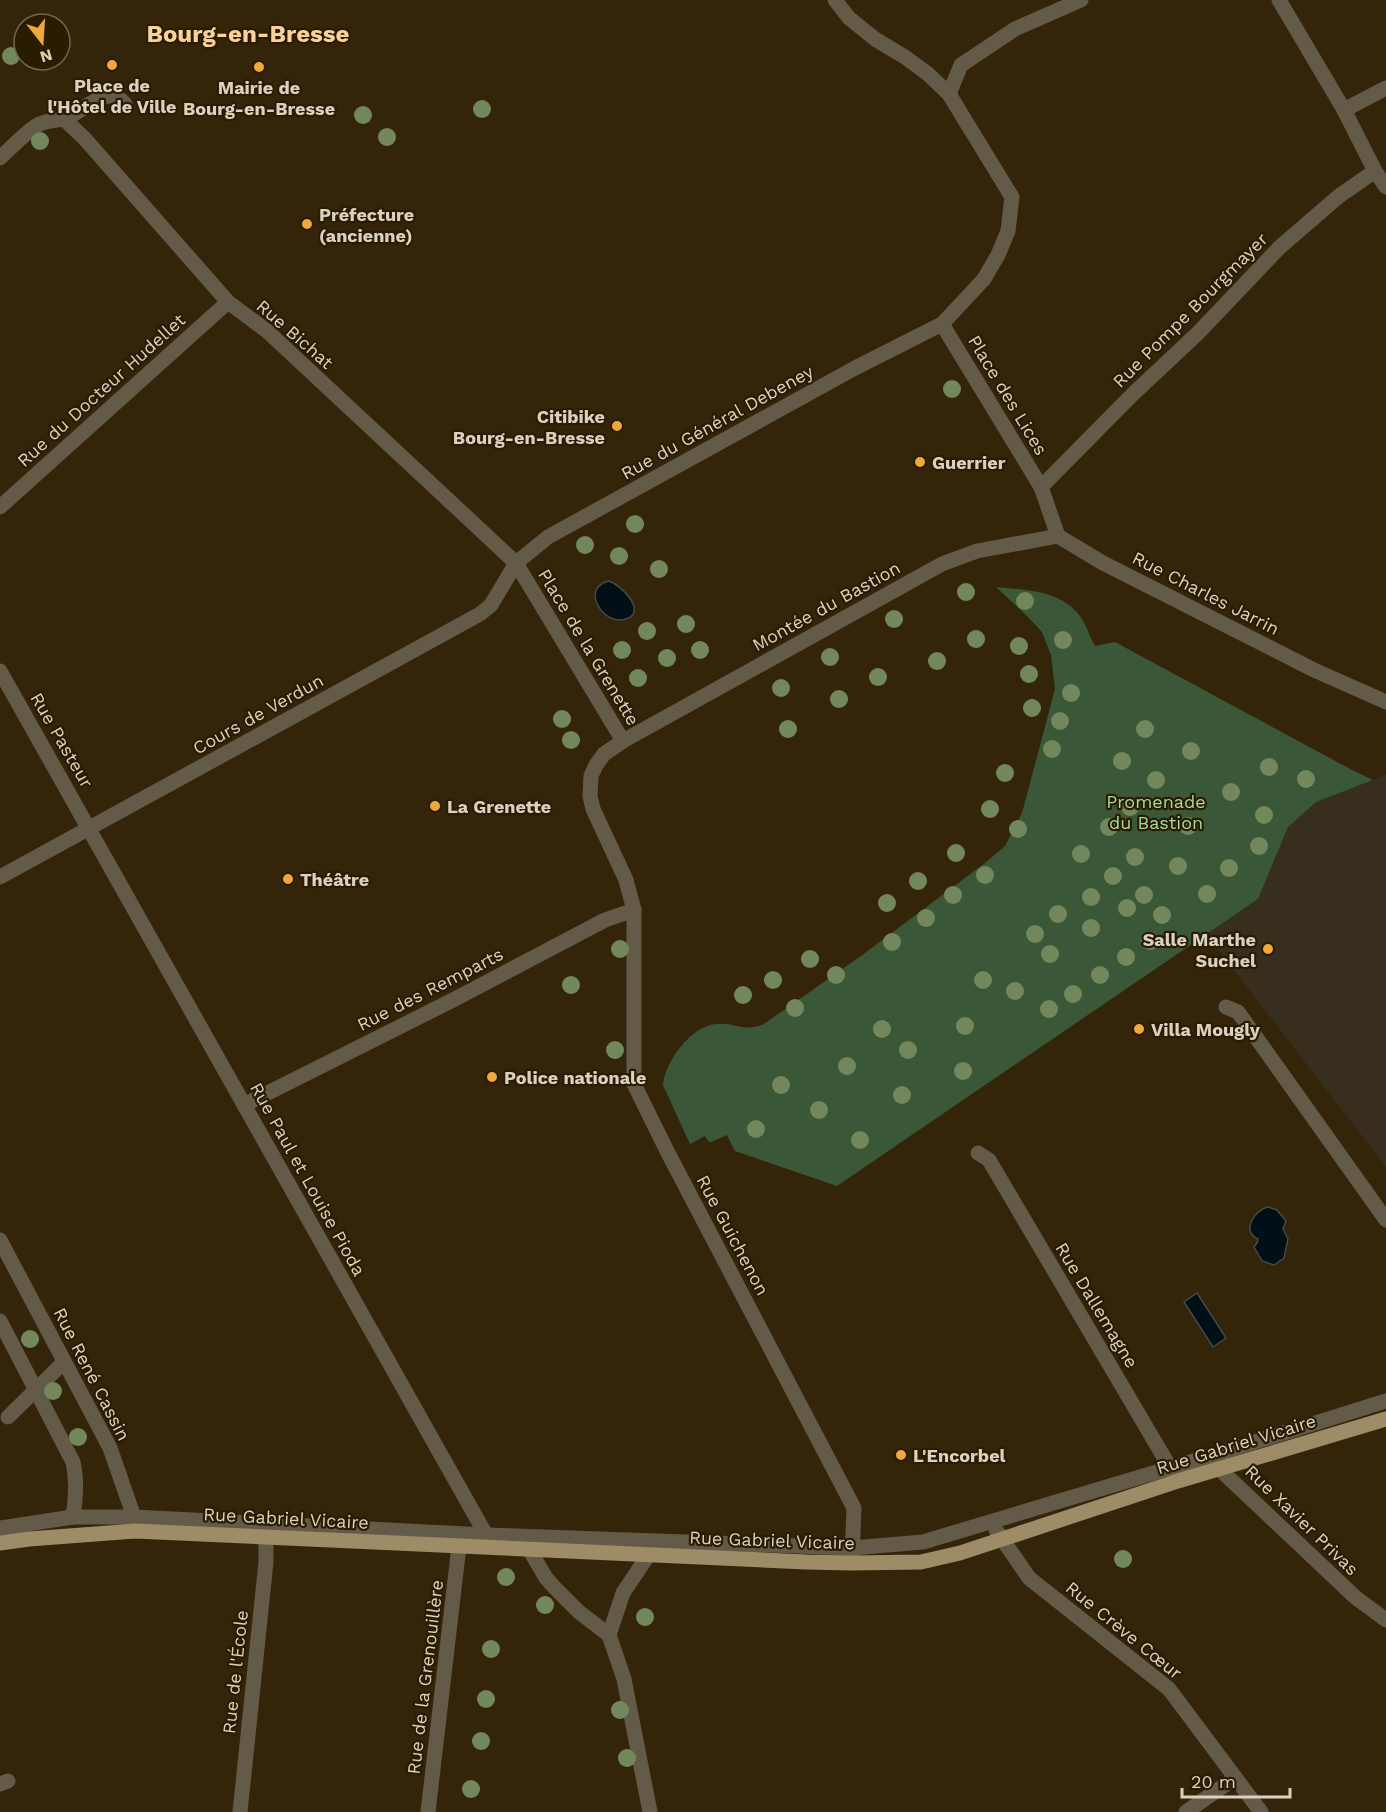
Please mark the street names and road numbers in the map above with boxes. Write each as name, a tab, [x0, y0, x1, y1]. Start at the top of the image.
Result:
street label: Rue Pompe Bourgmayer	[1108, 228, 1272, 392]
street label: Rue Bichat	[252, 295, 338, 373]
street label: Rue du Docteur Hudellet	[13, 309, 190, 471]
street label: Place des Lices	[964, 331, 1052, 459]
street label: Rue du Général Debeney	[617, 360, 817, 484]
street label: Rue Charles Jarrin	[1129, 547, 1283, 639]
street label: Montée du Bastion	[748, 557, 904, 655]
street label: Place de la Grenette	[534, 565, 644, 729]
street label: Cours de Verdun	[189, 669, 327, 759]
street label: Rue Pasteur	[26, 689, 98, 791]
street label: Rue des Remparts	[353, 943, 507, 1035]
street label: Rue Paul et Louise Pioda	[246, 1079, 370, 1279]
street label: Rue Guichenon	[693, 1171, 773, 1299]
street label: Rue Dallemagne	[1051, 1239, 1143, 1371]
street label: Rue René Cassin	[49, 1304, 135, 1444]
street label: Rue Gabriel Vicaire	[1154, 1410, 1318, 1478]
street label: Rue Xavier Privas	[1241, 1461, 1363, 1579]
street label: Rue Gabriel Vicaire	[203, 1503, 369, 1533]
street label: Rue Gabriel Vicaire	[689, 1527, 855, 1553]
street label: Rue Crève Cœur	[1062, 1577, 1186, 1683]
street label: Rue de la Grenouillère	[403, 1579, 447, 1775]
street label: Rue de l'École	[218, 1609, 252, 1735]

